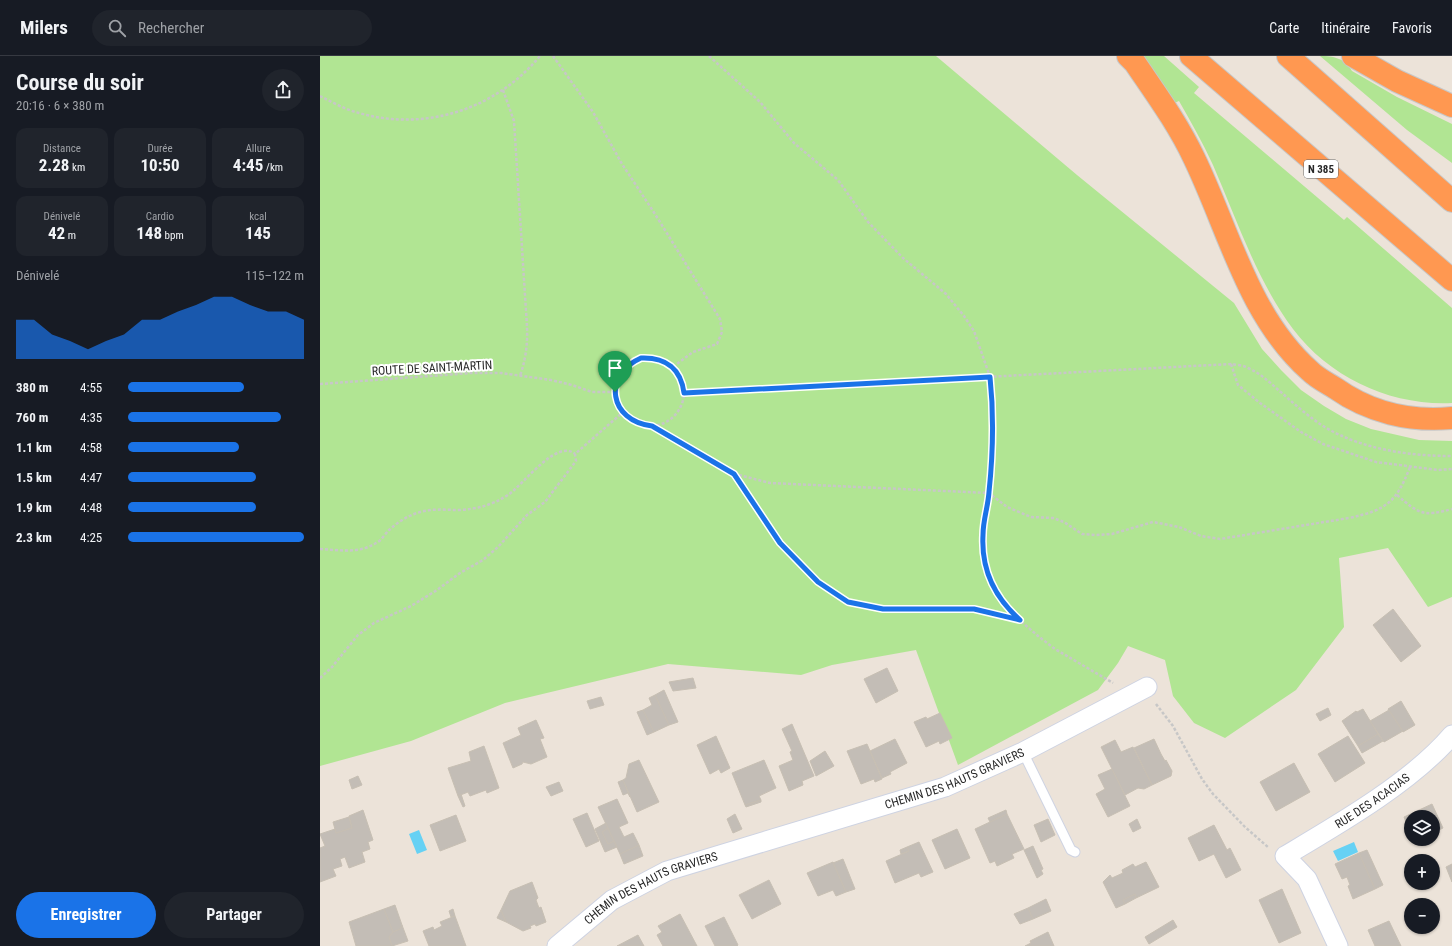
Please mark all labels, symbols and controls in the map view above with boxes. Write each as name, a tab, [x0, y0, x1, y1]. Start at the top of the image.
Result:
search box	[92, 10, 372, 46]
text: Milers	[20, 16, 68, 39]
icon: search	[106, 17, 128, 39]
text: Rechercher	[138, 19, 204, 37]
text: Carte	[1269, 20, 1299, 36]
text: Itinéraire	[1321, 20, 1370, 36]
text: Favoris	[1392, 20, 1432, 36]
button: share	[262, 69, 304, 111]
text: Course du soir	[16, 70, 144, 95]
text: 20:16 · 6 × 380 m	[16, 98, 104, 113]
text: Distance	[43, 142, 81, 155]
text: Durée	[147, 142, 173, 155]
text: Allure	[245, 142, 271, 155]
text: 2.28	[39, 155, 69, 175]
text: 10:50	[140, 155, 180, 175]
text: 4:45	[233, 155, 263, 175]
road number: N 385	[1304, 160, 1338, 178]
text: km	[69, 161, 85, 174]
text: /km	[263, 161, 283, 174]
text: Dénivelé	[44, 210, 80, 223]
text: Cardio	[146, 210, 174, 223]
text: kcal	[249, 210, 267, 223]
text: 42	[48, 223, 65, 243]
text: 148	[136, 223, 162, 243]
text: 145	[245, 223, 271, 243]
text: m	[65, 229, 76, 242]
text: bpm	[162, 229, 184, 242]
text: Dénivelé	[16, 268, 59, 283]
text: 115–122 m	[245, 268, 304, 283]
pin	[598, 351, 632, 392]
icon: arrive	[604, 357, 626, 379]
street label: ROUTE DE SAINT-MARTIN	[371, 358, 493, 378]
text: 380 m	[16, 380, 48, 395]
text: 4:55	[80, 380, 102, 395]
text: 760 m	[16, 410, 48, 425]
text: 4:35	[80, 410, 102, 425]
text: 1.1 km	[16, 440, 52, 455]
text: 4:58	[80, 440, 102, 455]
text: 1.5 km	[16, 470, 52, 485]
text: 4:47	[80, 470, 102, 485]
text: 1.9 km	[16, 500, 52, 515]
text: 4:48	[80, 500, 102, 515]
text: 2.3 km	[16, 530, 52, 545]
text: 4:25	[80, 530, 102, 545]
street label: CHEMIN DES HAUTS GRAVIERS	[883, 745, 1026, 812]
street label: RUE DES ACACIAS	[1332, 770, 1413, 831]
map controls	[1404, 810, 1440, 934]
button: layers	[1404, 810, 1440, 846]
street label: CHEMIN DES HAUTS GRAVIERS	[581, 849, 719, 927]
button: +	[1404, 854, 1440, 890]
button: Enregistrer	[16, 892, 156, 938]
button: Partager	[164, 892, 304, 938]
button: −	[1404, 898, 1440, 934]

